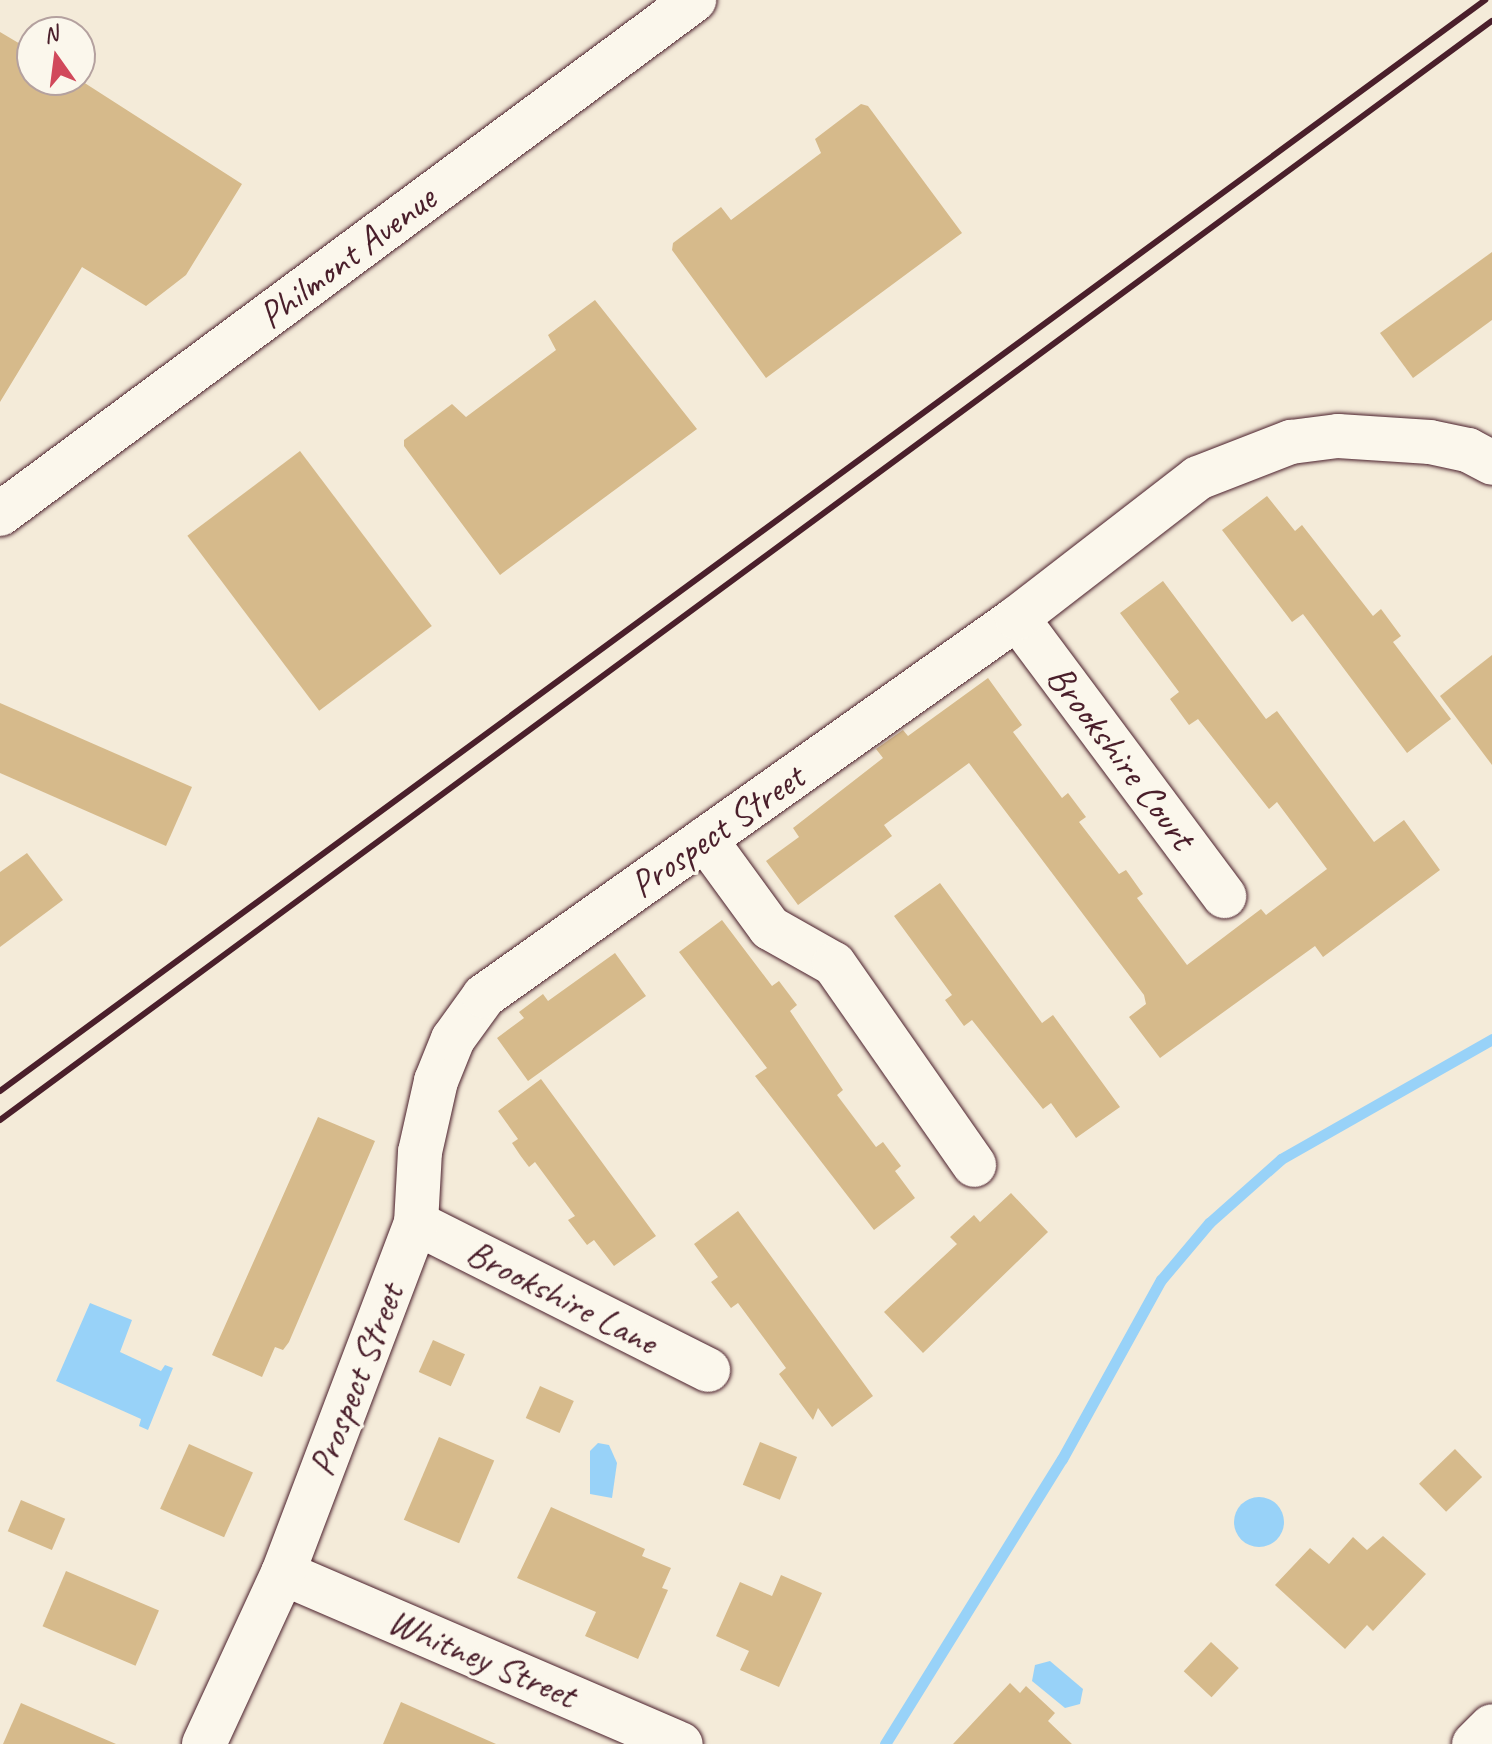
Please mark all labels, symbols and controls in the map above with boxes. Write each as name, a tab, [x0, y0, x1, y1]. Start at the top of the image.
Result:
north arrow	[16, 16, 96, 96]
text: N	[41, 19, 61, 50]
street label: Philmont Avenue	[249, 176, 445, 338]
street label: Brookshire Court	[1037, 656, 1205, 858]
street label: Prospect Street	[621, 754, 813, 908]
street label: Brookshire Lane	[458, 1229, 666, 1365]
street label: Prospect Street	[298, 1277, 414, 1483]
street label: Whitney Street	[381, 1598, 583, 1718]

